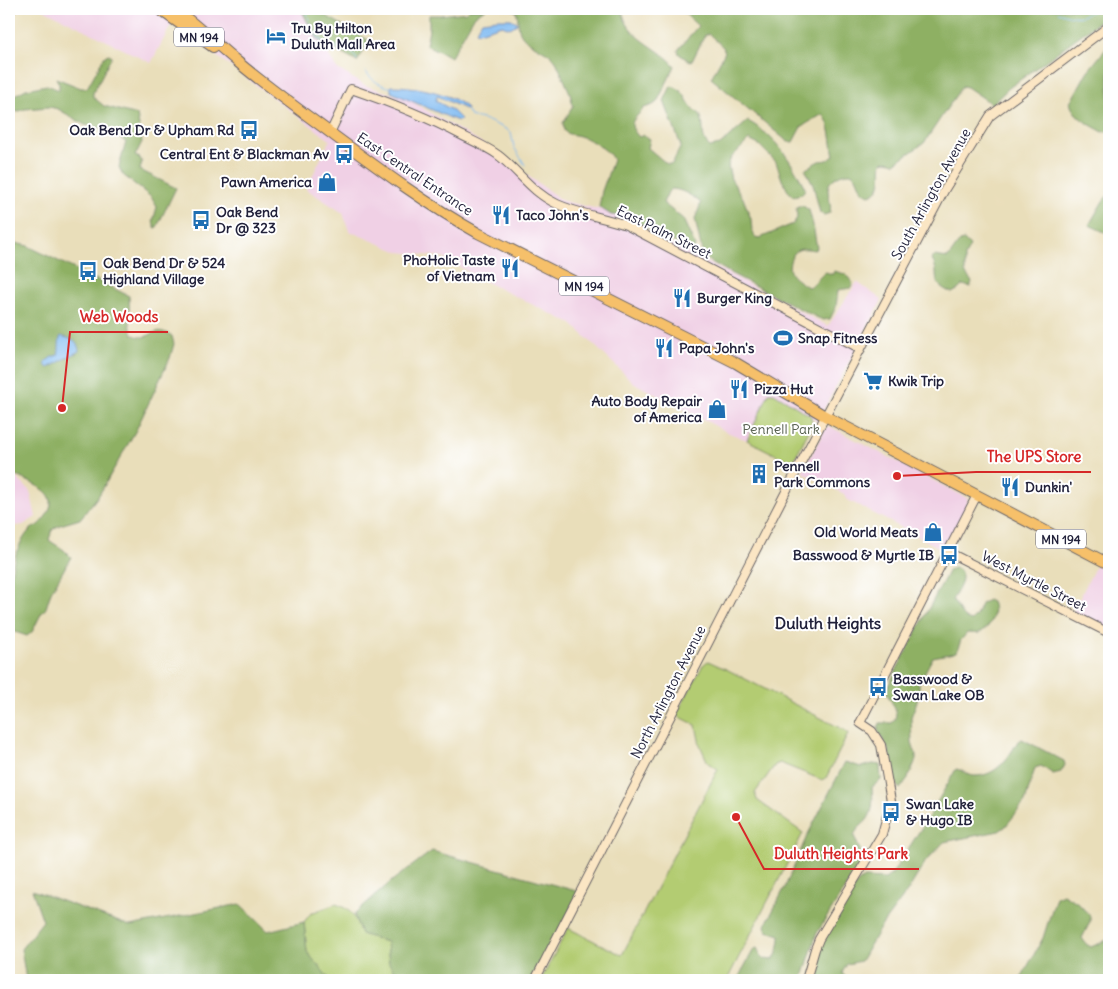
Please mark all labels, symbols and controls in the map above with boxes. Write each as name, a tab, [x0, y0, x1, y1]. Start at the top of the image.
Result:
place label: Tru By Hilton Duluth Mall Area	[291, 19, 395, 53]
hotel icon: Tru By Hilton Duluth Mall Area	[265, 25, 287, 47]
road number: MN 194	[174, 28, 224, 46]
bus stop icon: Oak Bend Dr & Upham Rd	[238, 119, 260, 141]
place label: Oak Bend Dr & Upham Rd	[69, 121, 235, 139]
street label: South Arlington Avenue	[887, 125, 975, 263]
street label: East Central Entrance	[353, 128, 477, 220]
bus stop icon: Central Ent & Blackman Av	[333, 143, 355, 165]
place label: Central Ent & Blackman Av	[160, 145, 329, 163]
shop icon: Pawn America	[316, 171, 338, 193]
place label: Pawn America	[221, 173, 312, 191]
street label: East Palm Street	[614, 201, 714, 263]
place label: Oak Bend Dr @ 323	[216, 203, 279, 237]
restaurant icon: Taco John's	[490, 204, 512, 226]
place label: Taco John's	[516, 206, 589, 224]
bus stop icon: Oak Bend Dr @ 323	[190, 209, 212, 231]
place label: PhoHolic Taste of Vietnam	[403, 251, 496, 285]
place label: Oak Bend Dr & 524 Highland Village	[103, 254, 225, 288]
restaurant icon: PhoHolic Taste of Vietnam	[499, 257, 521, 279]
bus stop icon: Oak Bend Dr & 524 Highland Village	[77, 260, 99, 282]
road number: MN 194	[559, 276, 609, 296]
restaurant icon: Burger King	[671, 287, 693, 309]
place label: Burger King	[697, 289, 772, 307]
callout: Web Woods	[70, 302, 168, 332]
text: Web Woods	[80, 307, 158, 326]
sports icon: Snap Fitness	[772, 327, 794, 349]
place label: Snap Fitness	[798, 329, 878, 347]
restaurant icon: Papa John's	[653, 337, 675, 359]
place label: Papa John's	[679, 339, 755, 357]
supermarket icon: Kwik Trip	[862, 370, 884, 392]
place label: Kwik Trip	[888, 372, 944, 390]
restaurant icon: Pizza Hut	[728, 378, 750, 400]
place label: Pizza Hut	[754, 380, 813, 398]
place label: Auto Body Repair of America	[591, 392, 702, 426]
shop icon: Auto Body Repair of America	[706, 398, 728, 420]
park label: Pennell Park	[742, 420, 820, 438]
callout: The UPS Store	[976, 442, 1091, 472]
text: The UPS Store	[987, 447, 1081, 466]
place label: Pennell Park Commons	[774, 457, 871, 491]
building icon: Pennell Park Commons	[748, 463, 770, 485]
restaurant icon: Dunkin'	[999, 476, 1021, 498]
place label: Dunkin'	[1025, 478, 1072, 496]
shop icon: Old World Meats	[922, 521, 944, 543]
place label: Old World Meats	[814, 523, 919, 541]
road number: MN 194	[1036, 530, 1086, 548]
bus stop icon: Basswood & Myrtle IB	[938, 544, 960, 566]
place label: Basswood & Myrtle IB	[793, 546, 934, 564]
street label: West Myrtle Street	[979, 547, 1090, 615]
district label: Duluth Heights	[775, 613, 881, 634]
street label: North Arlington Avenue	[627, 622, 709, 762]
place label: Basswood & Swan Lake OB	[893, 670, 985, 704]
bus stop icon: Basswood & Swan Lake OB	[867, 676, 889, 698]
place label: Swan Lake & Hugo IB	[906, 795, 975, 829]
bus stop icon: Swan Lake & Hugo IB	[880, 801, 902, 823]
callout: Duluth Heights Park	[764, 839, 919, 869]
text: Duluth Heights Park	[774, 844, 908, 864]

